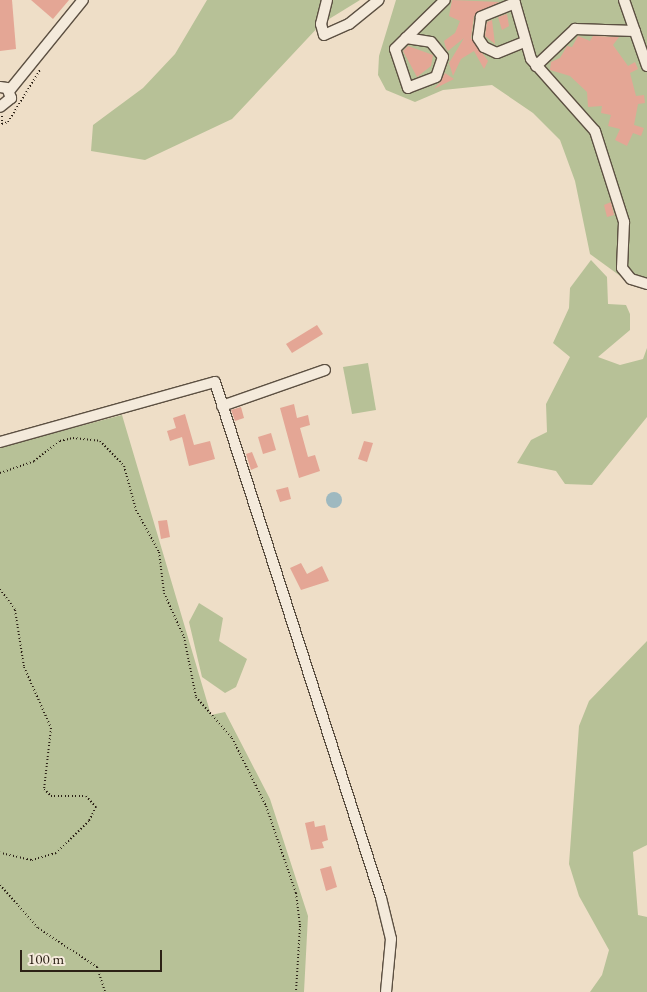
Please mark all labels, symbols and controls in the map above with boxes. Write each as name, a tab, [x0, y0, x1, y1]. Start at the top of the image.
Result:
scale bar	[22, 940, 165, 972]
text: 100 m	[28, 949, 64, 968]

